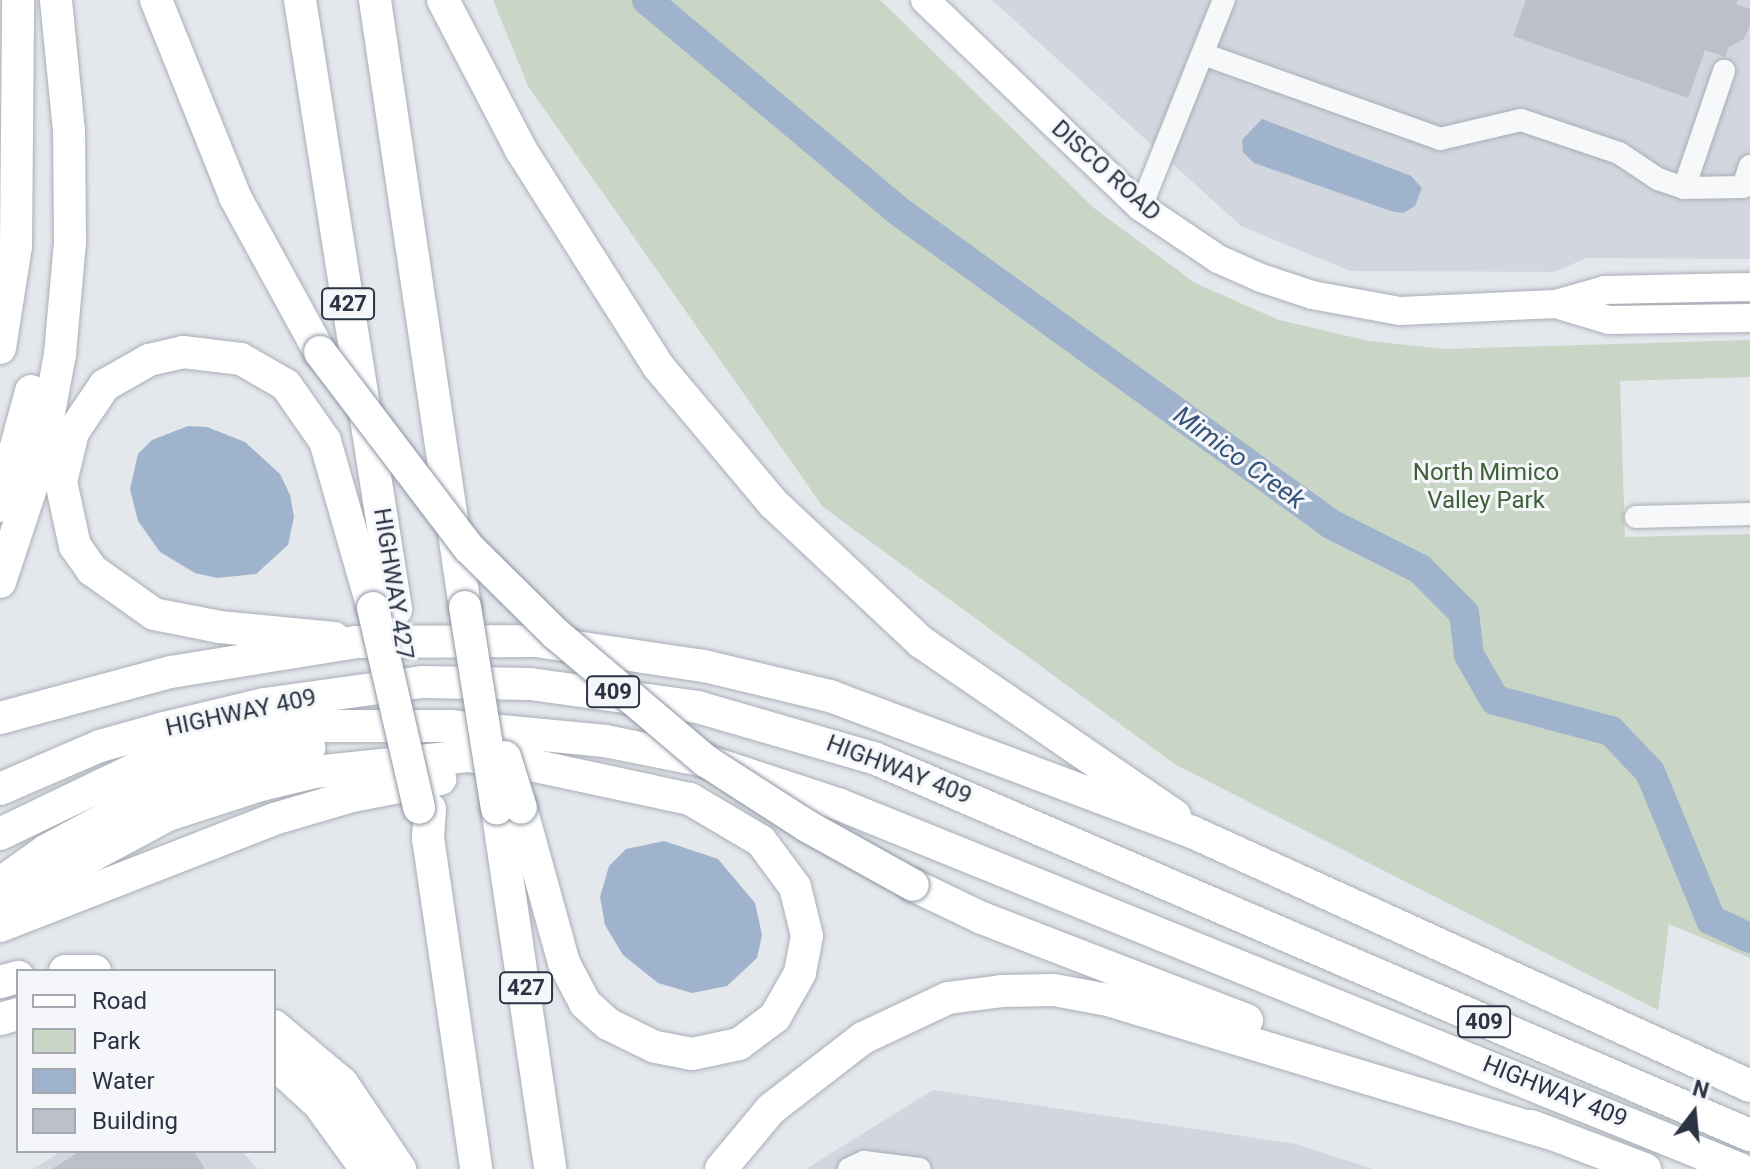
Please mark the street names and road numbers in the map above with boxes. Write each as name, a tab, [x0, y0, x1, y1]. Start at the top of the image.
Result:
street label: DISCO ROAD	[1045, 114, 1167, 228]
road number: 427	[320, 286, 376, 322]
street label: HIGHWAY 427	[367, 506, 419, 662]
road number: 409	[585, 674, 641, 710]
street label: HIGHWAY 409	[163, 683, 319, 743]
street label: HIGHWAY 409	[822, 729, 976, 811]
road number: 427	[498, 970, 554, 1006]
road number: 409	[1456, 1004, 1512, 1040]
street label: HIGHWAY 409	[1479, 1050, 1631, 1134]

